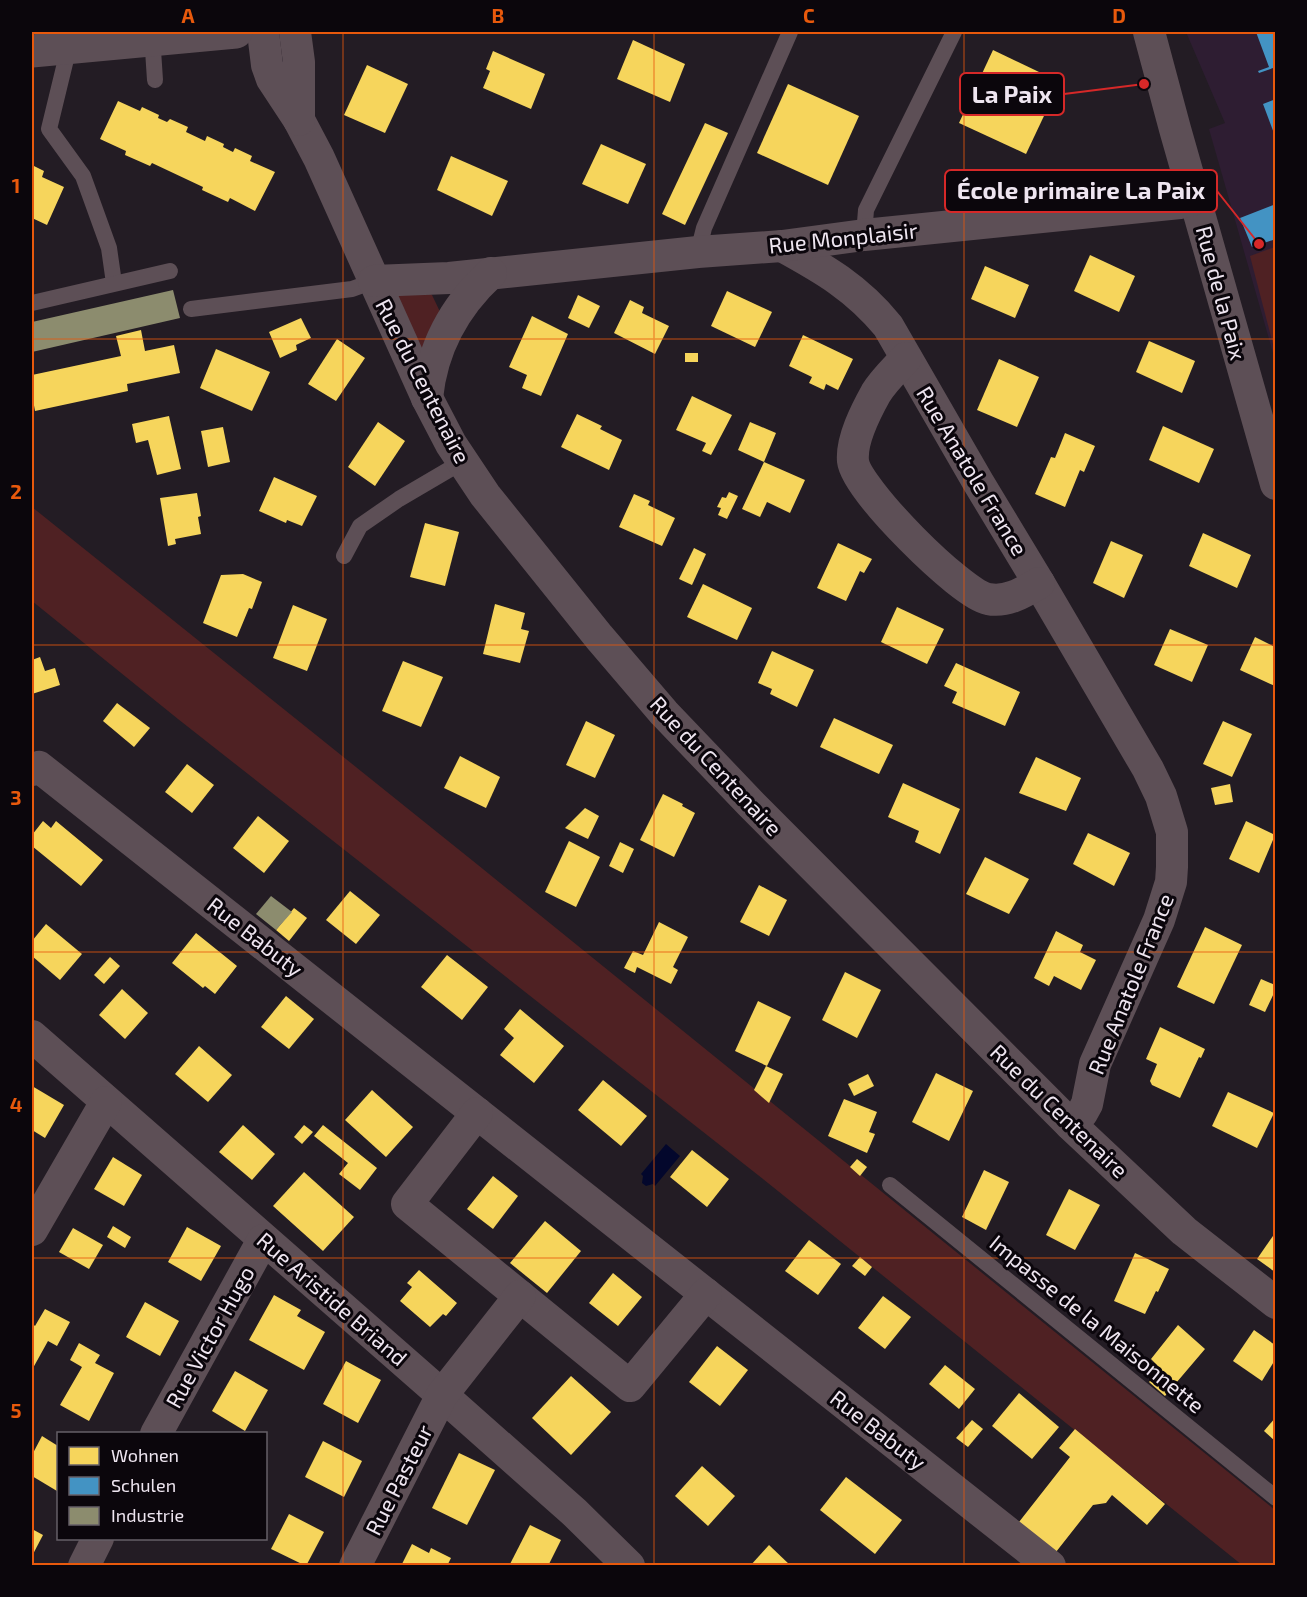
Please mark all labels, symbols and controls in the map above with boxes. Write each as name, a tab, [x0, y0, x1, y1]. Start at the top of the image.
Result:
text: A	[181, 3, 195, 27]
text: B	[492, 3, 504, 27]
text: C	[803, 3, 815, 27]
text: D	[1112, 3, 1126, 27]
callout: La Paix	[960, 73, 1064, 115]
text: La Paix	[972, 79, 1053, 108]
callout: École primaire La Paix	[945, 170, 1217, 212]
text: 1	[12, 173, 20, 197]
text: École primaire La Paix	[957, 175, 1206, 204]
street label: Rue Monplaisir	[767, 216, 919, 258]
street label: Rue de la Paix	[1192, 223, 1252, 363]
street label: Rue du Centenaire	[371, 294, 477, 467]
street label: Rue Anatole France	[912, 381, 1034, 560]
text: 2	[10, 479, 22, 503]
street label: Rue du Centenaire	[646, 690, 788, 840]
text: 3	[10, 785, 22, 809]
street label: Rue Anatole France	[1082, 889, 1178, 1078]
street label: Rue Babuty	[203, 891, 309, 982]
street label: Rue du Centenaire	[986, 1038, 1134, 1182]
text: 4	[10, 1092, 23, 1116]
street label: Rue Aristide Briand	[252, 1226, 413, 1370]
street label: Impasse de la Maisonnette	[985, 1229, 1210, 1418]
street label: Rue Victor Hugo	[159, 1261, 259, 1412]
street label: Rue Babuty	[826, 1384, 932, 1475]
text: 5	[10, 1398, 22, 1422]
street label: Rue Pasteur	[359, 1420, 437, 1539]
legend	[57, 1432, 267, 1540]
text: Wohnen	[111, 1444, 179, 1466]
text: Schulen	[111, 1474, 176, 1496]
text: Industrie	[111, 1504, 184, 1526]

